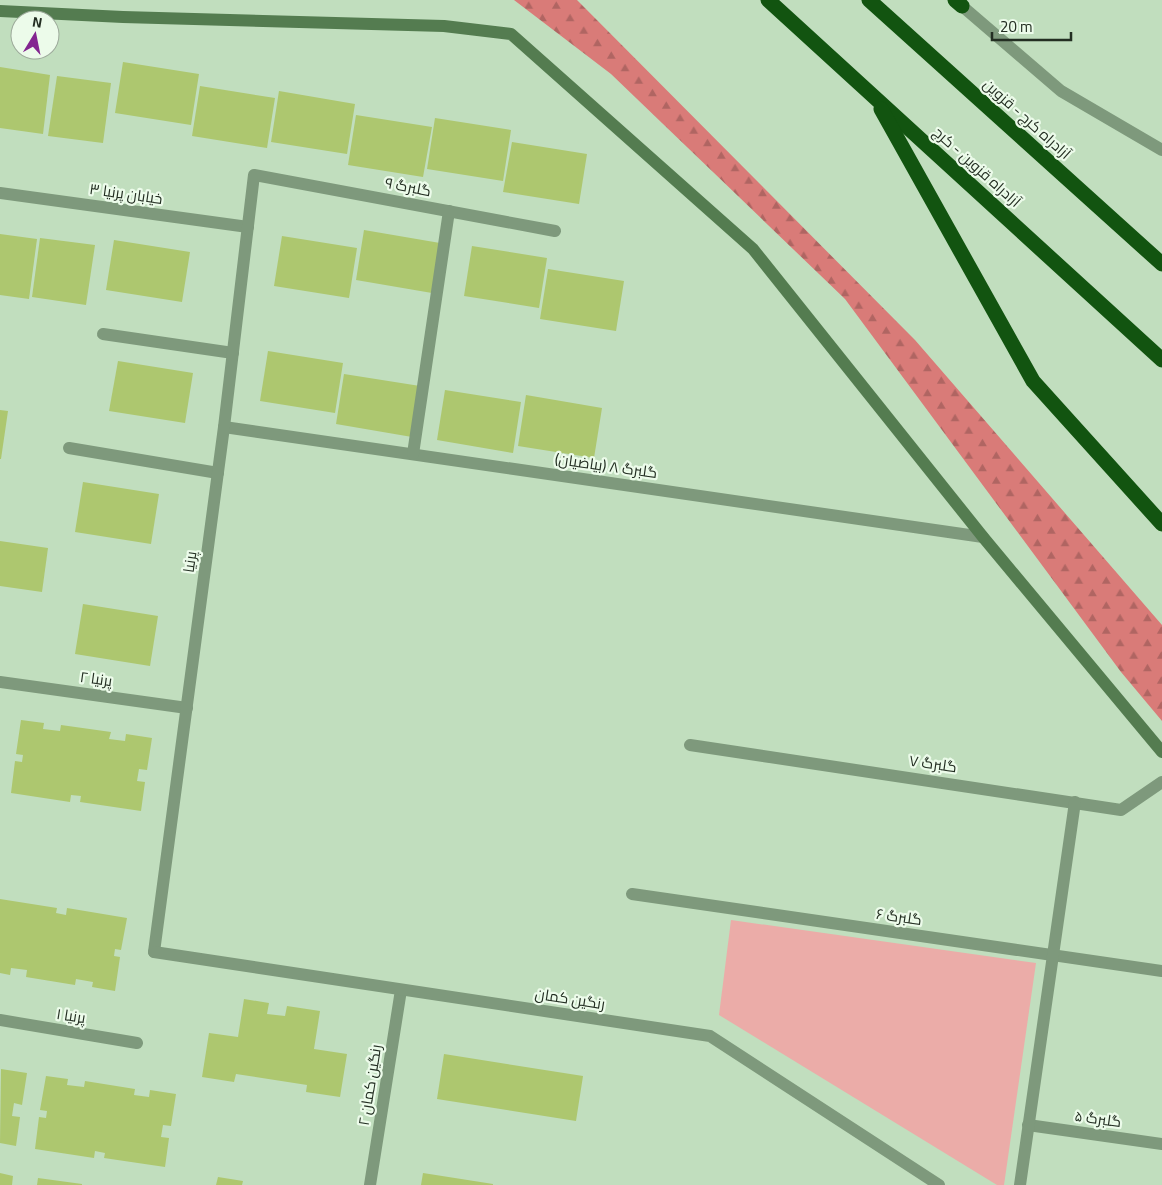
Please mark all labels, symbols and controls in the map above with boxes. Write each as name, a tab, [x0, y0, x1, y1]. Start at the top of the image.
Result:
text: N	[30, 9, 44, 36]
north arrow	[10, 10, 60, 60]
scale bar	[992, 10, 1071, 42]
text: 20 m	[1000, 12, 1033, 41]
street label: آزادراه کرج - قزوین	[976, 71, 1078, 167]
street label: آزادراه قزوین - کرج	[926, 119, 1028, 215]
street label: گلبرگ ۹	[383, 168, 434, 205]
street label: خیابان پرنیا ۳	[88, 174, 165, 213]
street label: گلبرگ ۸ (بیاضیان)	[553, 444, 659, 487]
street label: پرنیا	[174, 549, 205, 575]
street label: پرنیا ۲	[78, 662, 114, 695]
street label: گلبرگ ۷	[907, 746, 959, 781]
street label: گلبرگ ۶	[874, 899, 924, 934]
street label: رنگین کمان	[533, 979, 607, 1018]
street label: پرنیا ۱	[54, 999, 88, 1032]
street label: رنگین کمان ۲	[349, 1042, 390, 1128]
street label: گلبرگ ۵	[1073, 1101, 1123, 1136]

